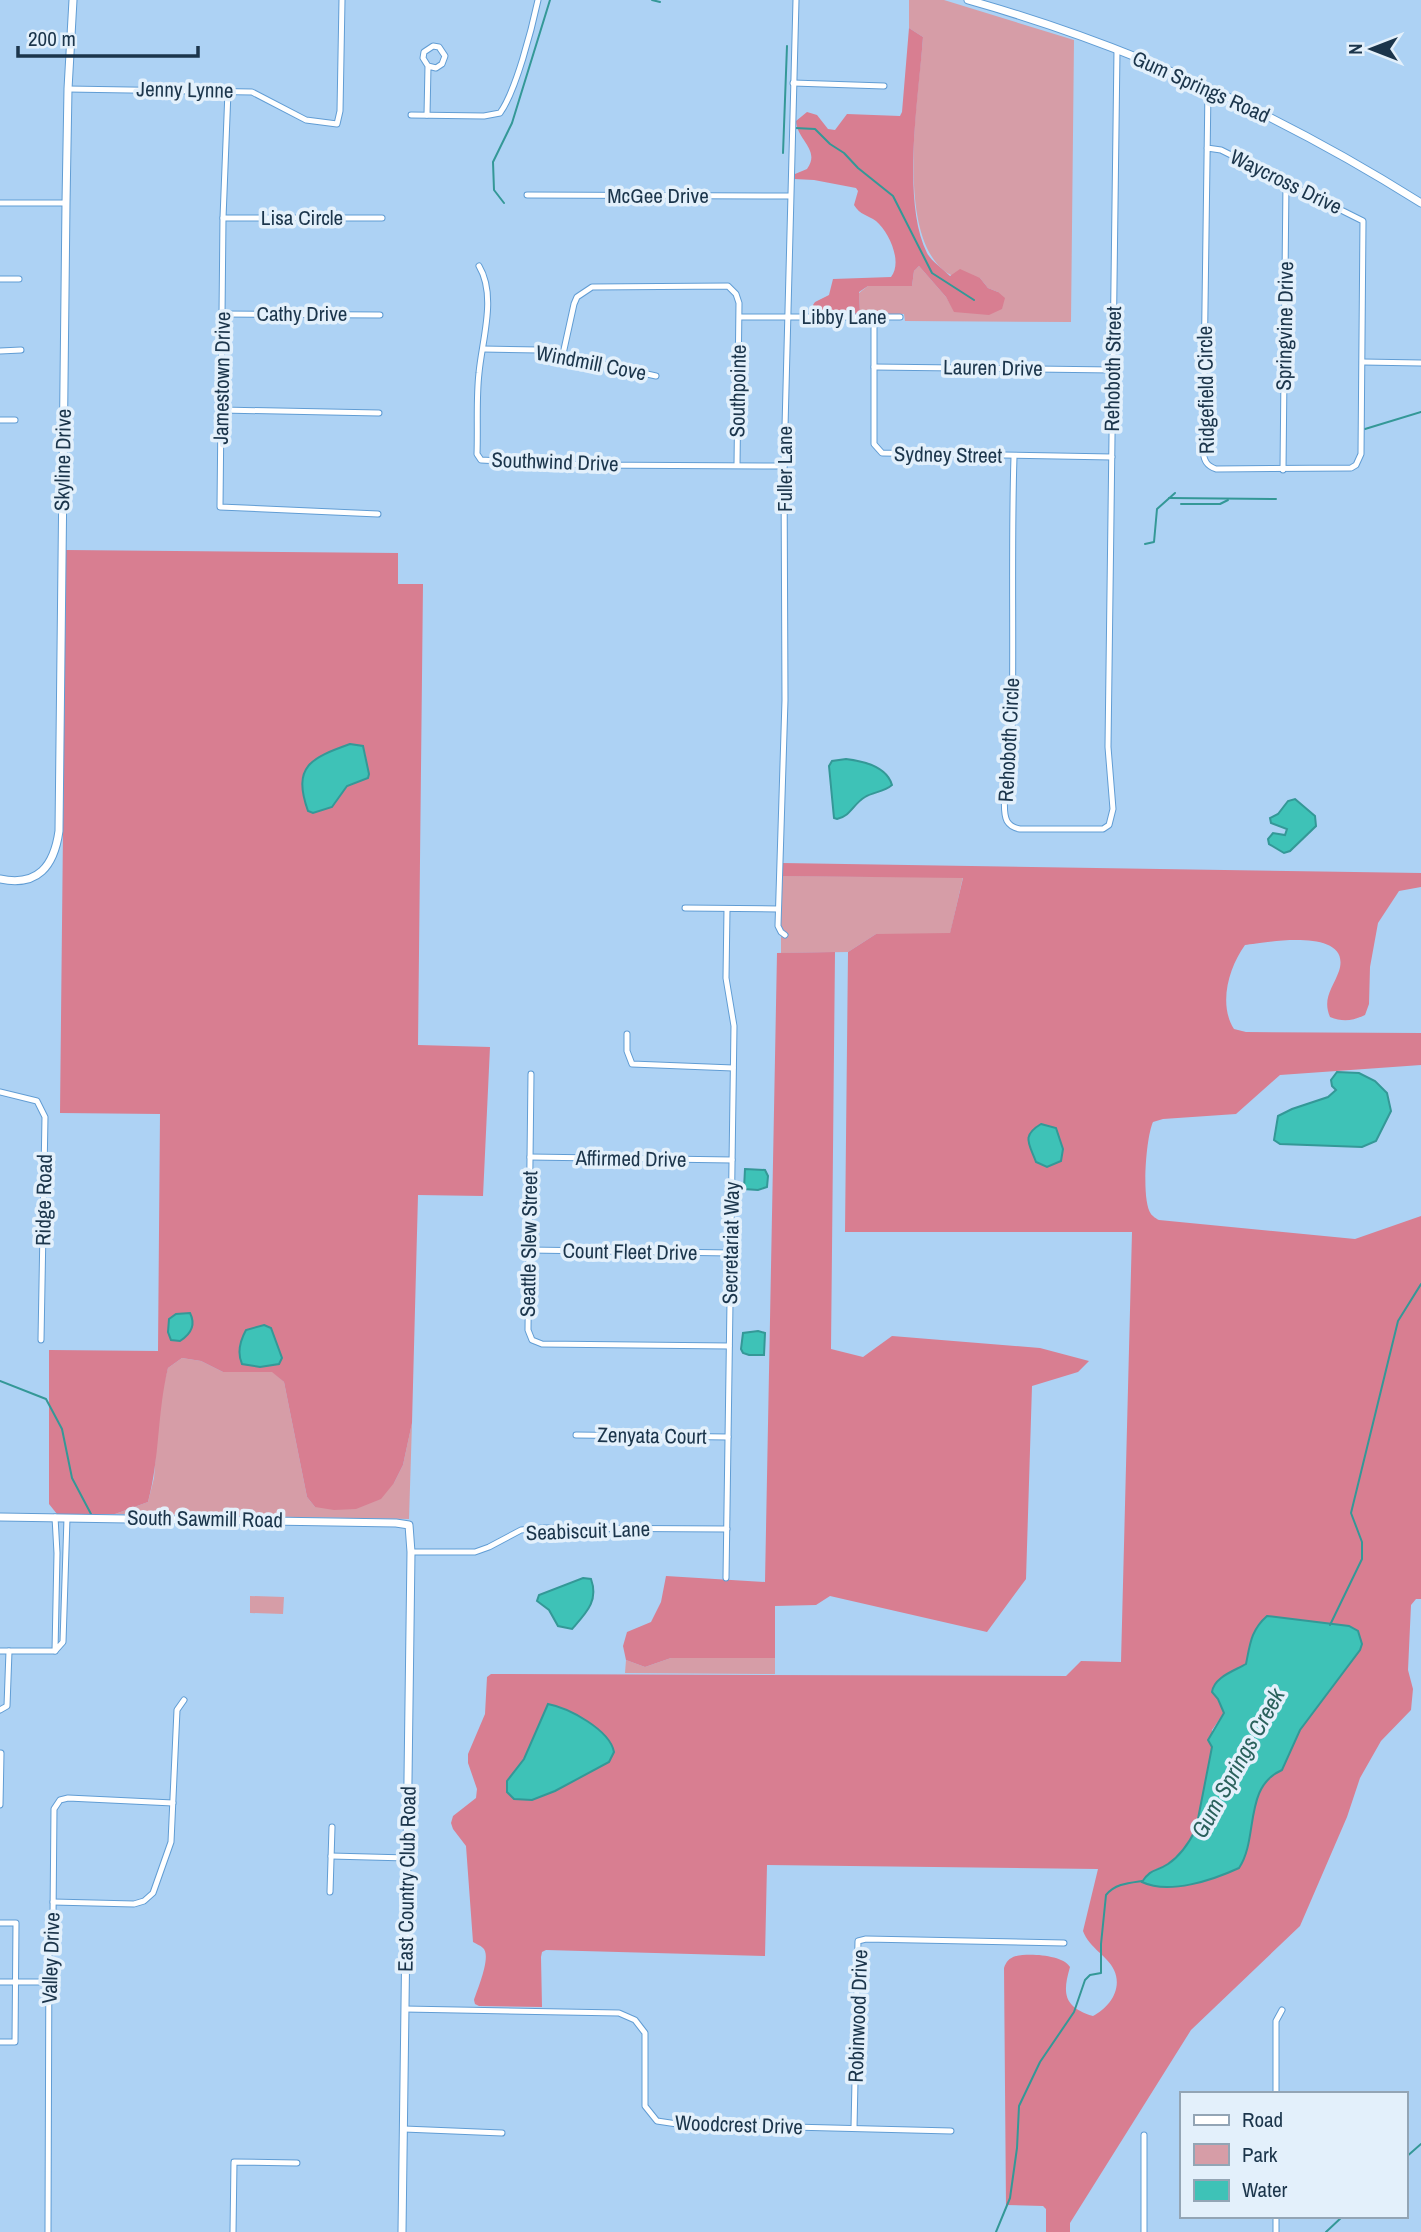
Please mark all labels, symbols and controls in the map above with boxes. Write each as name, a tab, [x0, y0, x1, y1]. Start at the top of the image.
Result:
scale bar	[18, 14, 198, 58]
north arrow	[1337, 14, 1407, 84]
text: 200 m	[28, 24, 76, 53]
street label: Gum Springs Road	[1128, 43, 1274, 130]
text: N	[1342, 43, 1368, 55]
street label: Jenny Lynne	[136, 74, 234, 105]
street label: Waycross Drive	[1226, 142, 1347, 221]
street label: McGee Drive	[607, 181, 709, 210]
street label: Lisa Circle	[261, 203, 343, 232]
street label: Springvine Drive	[1269, 261, 1300, 391]
street label: Cathy Drive	[257, 299, 347, 328]
street label: Libby Lane	[801, 302, 887, 331]
street label: Rehoboth Street	[1097, 306, 1128, 432]
street label: Jamestown Drive	[206, 311, 237, 445]
street label: Ridgefield Circle	[1190, 326, 1221, 454]
street label: Windmill Cove	[533, 338, 649, 387]
street label: Southpointe	[722, 344, 753, 438]
street label: Lauren Drive	[943, 352, 1043, 383]
street label: Skyline Drive	[47, 409, 78, 511]
street label: Fuller Lane	[770, 426, 799, 512]
street label: Sydney Street	[894, 439, 1003, 470]
street label: Southwind Drive	[491, 445, 619, 478]
street label: Rehoboth Circle	[991, 677, 1026, 803]
street label: Affirmed Drive	[574, 1143, 687, 1174]
street label: Ridge Road	[28, 1154, 59, 1246]
street label: Seattle Slew Street	[513, 1170, 544, 1317]
street label: Secretariat Way	[715, 1181, 746, 1305]
street label: Count Fleet Drive	[562, 1236, 698, 1267]
street label: Zenyata Court	[597, 1420, 707, 1451]
street label: South Sawmill Road	[127, 1503, 283, 1534]
street label: Seabiscuit Lane	[525, 1514, 651, 1547]
water label: Gum Springs Creek	[1184, 1681, 1292, 1843]
street label: East Country Club Road	[390, 1786, 423, 1972]
street label: Valley Drive	[34, 1912, 67, 2004]
street label: Robinwood Drive	[841, 1949, 874, 2083]
legend	[1180, 2092, 1407, 2218]
text: Road	[1242, 2105, 1283, 2134]
street label: Woodcrest Drive	[675, 2108, 803, 2141]
text: Park	[1242, 2140, 1278, 2169]
text: Water	[1242, 2175, 1288, 2204]

